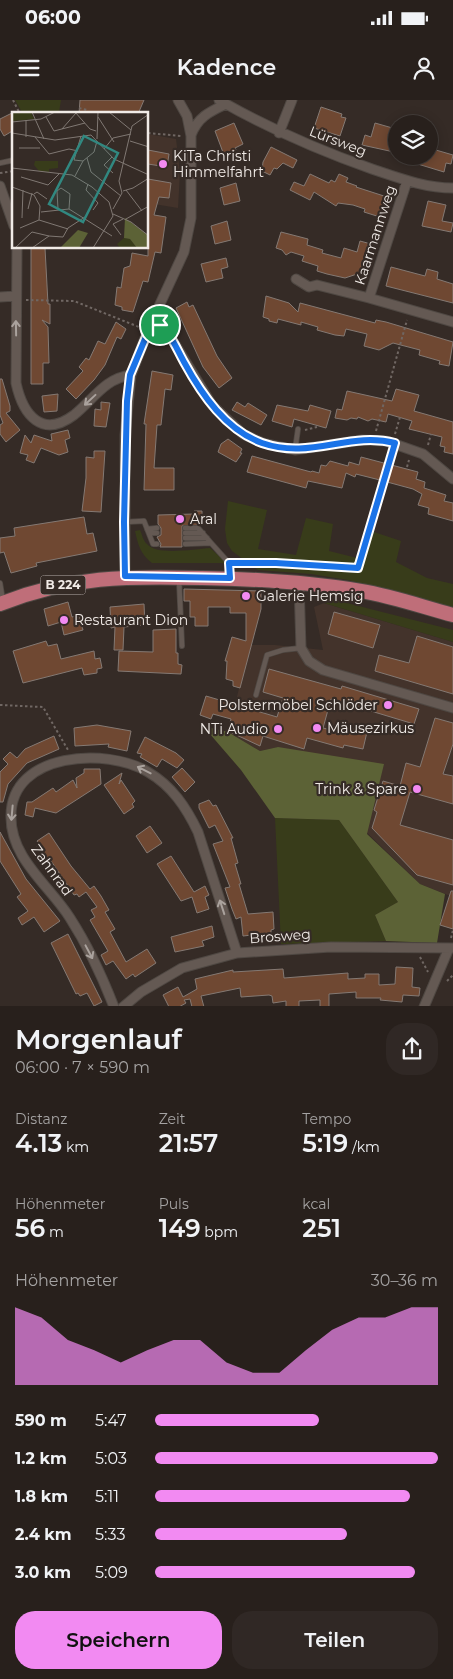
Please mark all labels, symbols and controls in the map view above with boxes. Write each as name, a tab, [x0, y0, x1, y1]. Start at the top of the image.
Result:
text: 06:00	[25, 6, 81, 29]
icon: menu	[15, 54, 43, 82]
text: Kadence	[177, 54, 276, 81]
icon: person	[410, 54, 438, 82]
inset map	[12, 112, 149, 249]
map controls	[388, 115, 438, 165]
button: layers	[388, 115, 438, 165]
street label: Lürsweg	[307, 122, 369, 160]
place label: KiTa Christi Himmelfahrt	[173, 147, 264, 181]
marker: KiTa Christi Himmelfahrt	[157, 158, 169, 170]
street label: Kaarmannweg	[350, 183, 400, 287]
pin	[139, 304, 181, 346]
icon: arrive	[146, 311, 174, 339]
one-way arrow	[11, 320, 21, 336]
one-way arrow	[84, 394, 96, 406]
place label: Aral	[190, 510, 217, 528]
marker: Aral	[174, 513, 186, 525]
road number: B 224	[40, 576, 86, 594]
place label: Galerie Hemsig	[256, 587, 364, 605]
marker: Galerie Hemsig	[240, 590, 252, 602]
place label: Restaurant Dion	[74, 611, 188, 629]
marker: Restaurant Dion	[58, 614, 70, 626]
place label: Polstermöbel Schlöder	[218, 696, 378, 714]
marker: Polstermöbel Schlöder	[382, 699, 394, 711]
place label: Mäusezirkus	[327, 719, 414, 737]
place label: NTi Audio	[200, 720, 268, 738]
marker: Mäusezirkus	[311, 722, 323, 734]
marker: NTi Audio	[272, 723, 284, 735]
one-way arrow	[137, 765, 152, 775]
place label: Trink & Spare	[315, 780, 407, 798]
marker: Trink & Spare	[411, 783, 423, 795]
one-way arrow	[7, 804, 17, 820]
street label: Zahnrad	[27, 841, 77, 899]
one-way arrow	[217, 899, 227, 915]
street label: Brosweg	[249, 925, 311, 947]
one-way arrow	[85, 944, 94, 959]
text: Morgenlauf	[15, 1022, 182, 1056]
button: share	[386, 1023, 438, 1075]
text: 06:00 · 7 × 590 m	[15, 1058, 150, 1077]
text: Distanz	[15, 1110, 67, 1128]
text: Zeit	[159, 1110, 185, 1128]
text: Tempo	[302, 1110, 351, 1128]
text: 4.13	[15, 1128, 62, 1158]
text: 21:57	[159, 1128, 218, 1158]
text: 5:19	[302, 1128, 348, 1158]
text: km	[62, 1138, 89, 1156]
text: /km	[348, 1138, 380, 1156]
text: Höhenmeter	[15, 1195, 105, 1213]
text: Puls	[159, 1195, 189, 1213]
text: kcal	[302, 1195, 330, 1213]
text: 56	[15, 1213, 45, 1243]
text: 149	[159, 1213, 201, 1243]
text: 251	[302, 1213, 341, 1243]
text: m	[45, 1223, 64, 1241]
text: bpm	[201, 1223, 238, 1241]
text: Höhenmeter	[15, 1271, 118, 1290]
text: 30–36 m	[371, 1271, 438, 1290]
text: 590 m	[15, 1411, 67, 1430]
text: 5:47	[95, 1411, 127, 1430]
text: 1.2 km	[15, 1449, 67, 1468]
text: 5:03	[95, 1449, 127, 1468]
text: 1.8 km	[15, 1487, 68, 1506]
text: 5:11	[95, 1487, 119, 1506]
text: 2.4 km	[15, 1525, 72, 1544]
text: 5:33	[95, 1525, 125, 1544]
text: 3.0 km	[15, 1563, 71, 1582]
text: 5:09	[95, 1563, 128, 1582]
button: Speichern	[15, 1611, 222, 1669]
button: Teilen	[232, 1611, 438, 1669]

